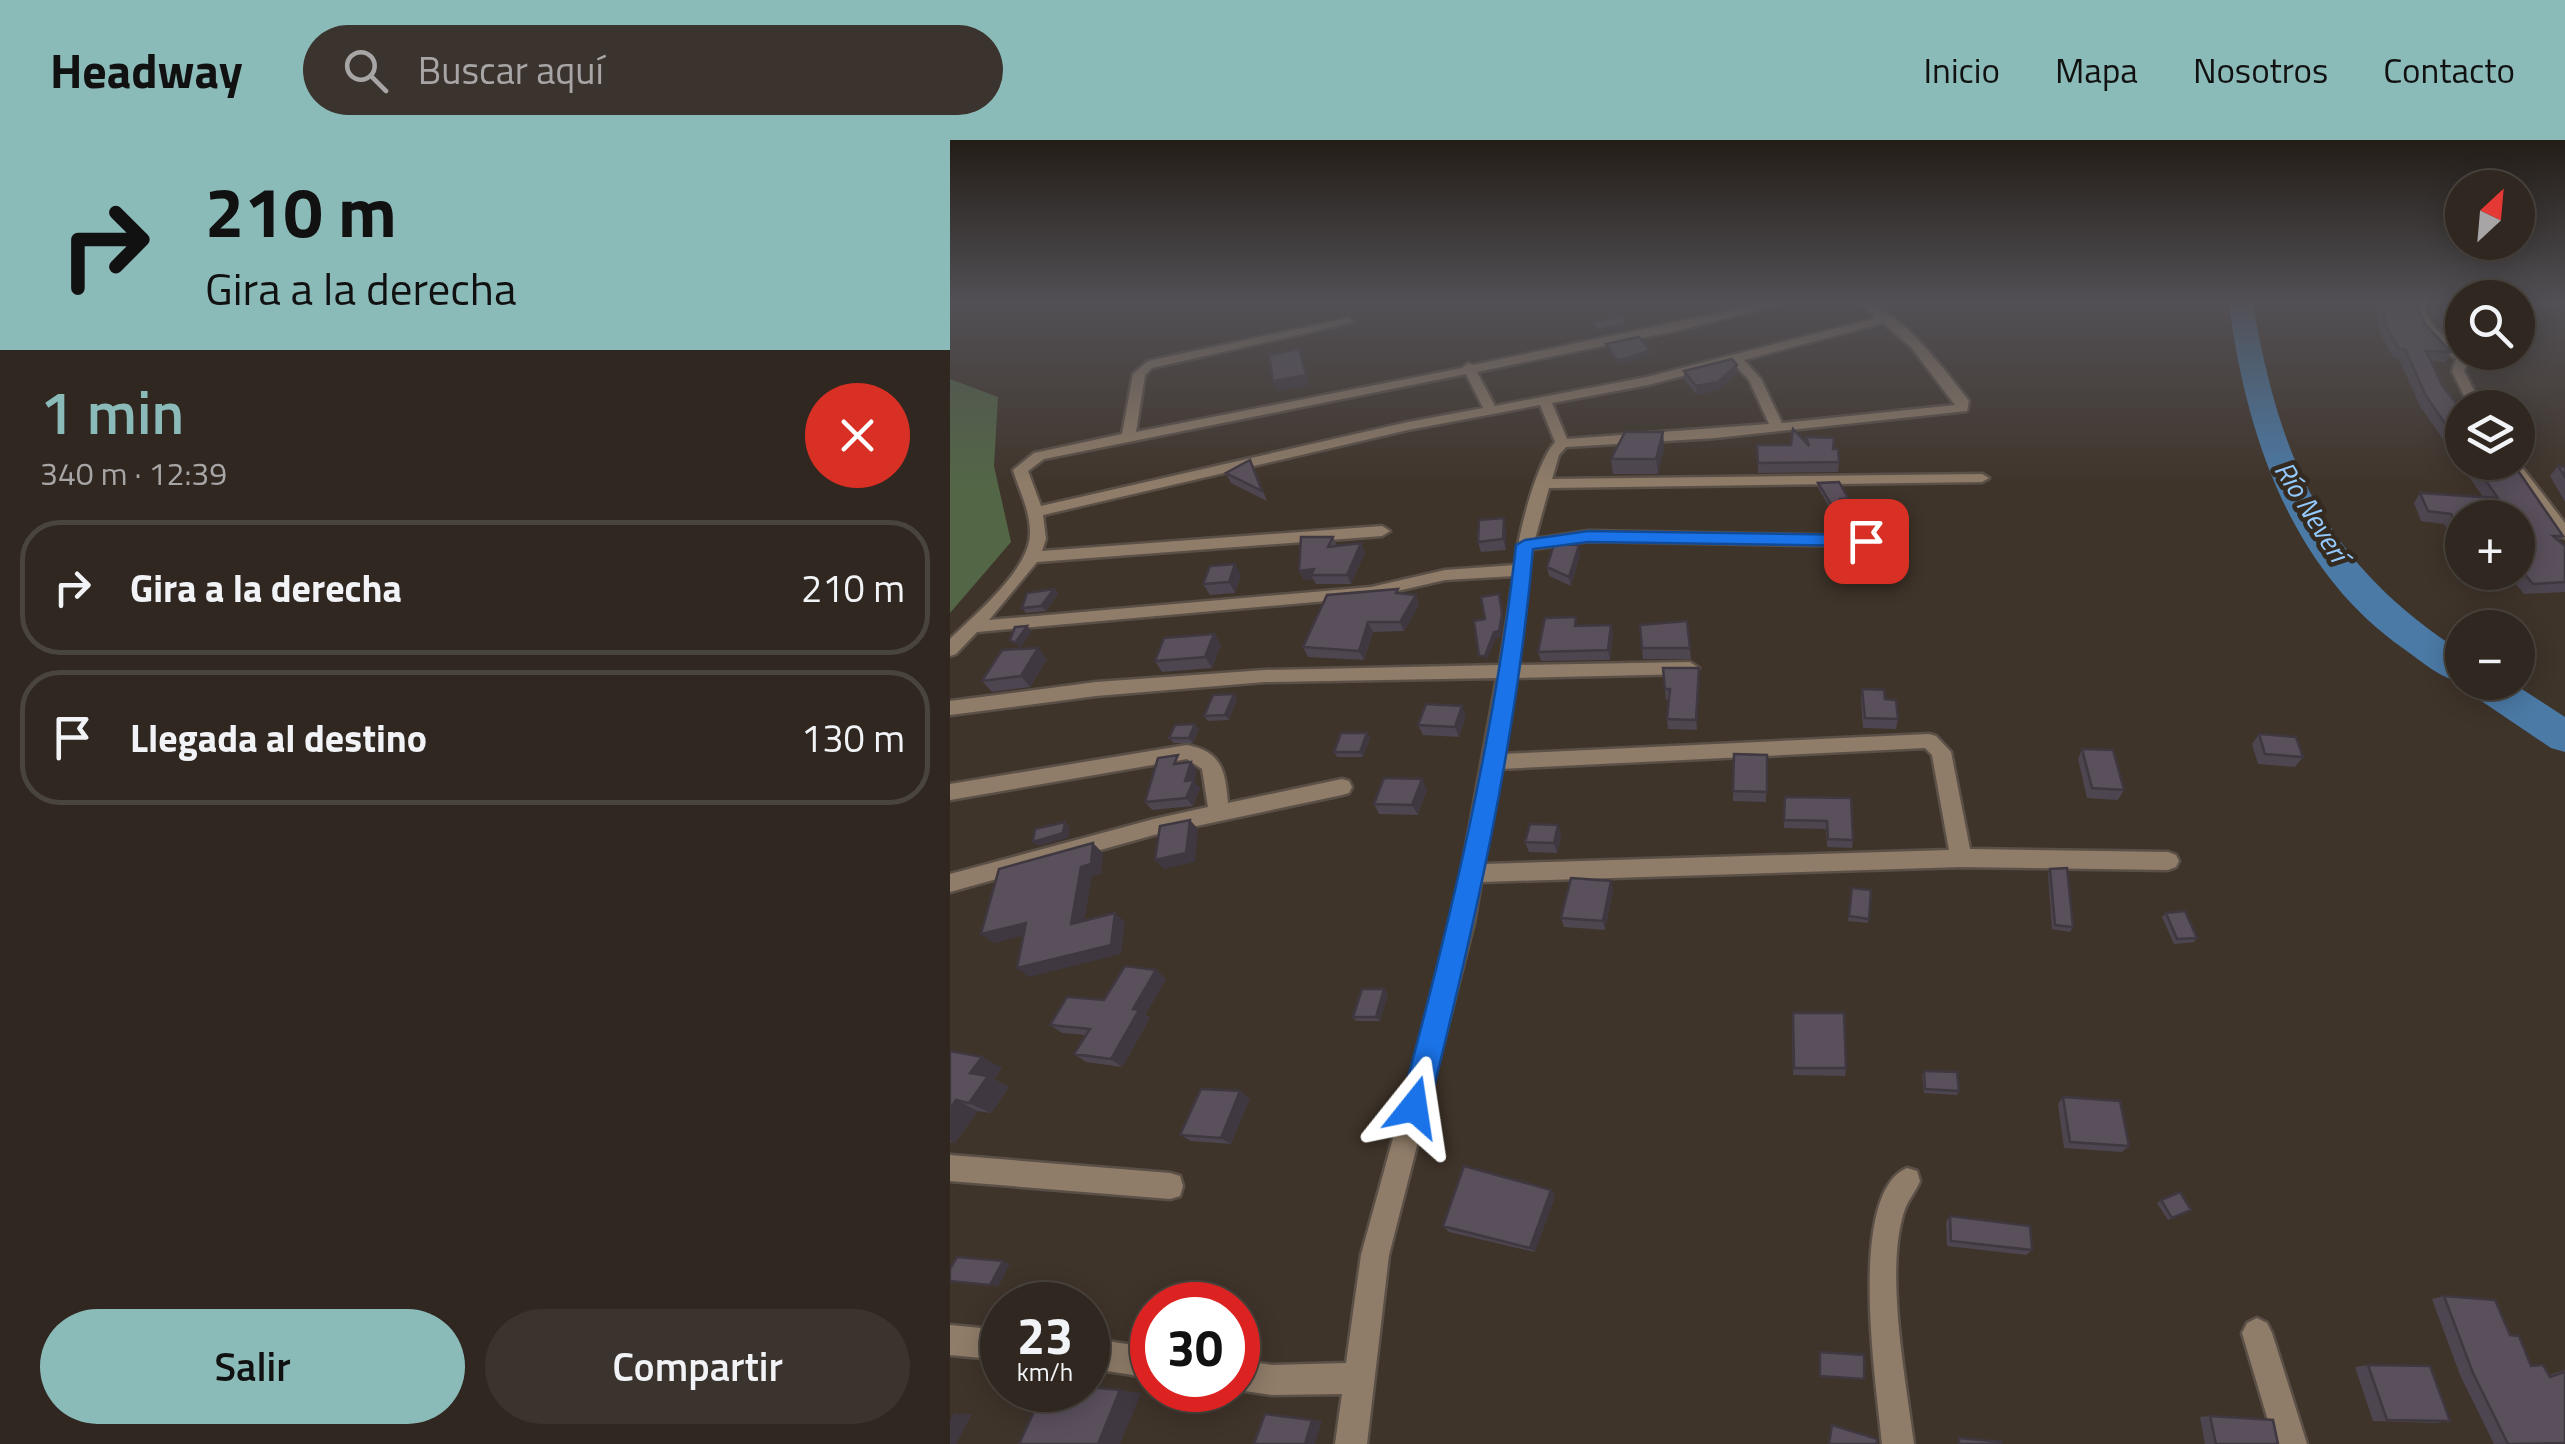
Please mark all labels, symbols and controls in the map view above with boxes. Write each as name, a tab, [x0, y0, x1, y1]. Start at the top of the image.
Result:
search box	[303, 25, 1003, 115]
text: Headway	[50, 34, 243, 107]
text: Buscar aquí	[418, 41, 604, 99]
icon: search	[338, 43, 393, 98]
text: Inicio	[1923, 43, 2000, 97]
text: Mapa	[2055, 43, 2138, 97]
text: Nosotros	[2193, 43, 2328, 97]
text: Contacto	[2383, 43, 2515, 97]
text: 210 m	[205, 158, 397, 264]
north arrow	[2445, 170, 2535, 260]
map controls	[2445, 170, 2535, 700]
icon: right	[40, 180, 170, 310]
text: Gira a la derecha	[205, 254, 517, 322]
button: search	[2445, 280, 2535, 370]
text: 1 min	[40, 366, 184, 457]
button: close	[805, 383, 910, 488]
button: layers	[2445, 390, 2535, 480]
text: 340 m · 12:39	[40, 449, 227, 497]
water label: Río Neverí	[2264, 452, 2363, 575]
pin	[1824, 499, 1909, 584]
button: +	[2445, 500, 2535, 590]
icon: arrive	[1839, 514, 1894, 569]
text: Gira a la derecha	[130, 559, 402, 617]
text: 210 m	[801, 559, 905, 617]
icon: right	[45, 560, 100, 615]
button: −	[2445, 610, 2535, 700]
text: Llegada al destino	[130, 709, 427, 767]
text: 130 m	[801, 709, 905, 767]
icon: arrive	[45, 710, 100, 765]
position arrow	[1362, 1055, 1466, 1159]
speed limit sign: 30	[1130, 1282, 1260, 1412]
text: 23	[1017, 1297, 1073, 1373]
button: Salir	[40, 1309, 465, 1424]
button: Compartir	[485, 1309, 910, 1424]
text: km/h	[1017, 1353, 1073, 1391]

